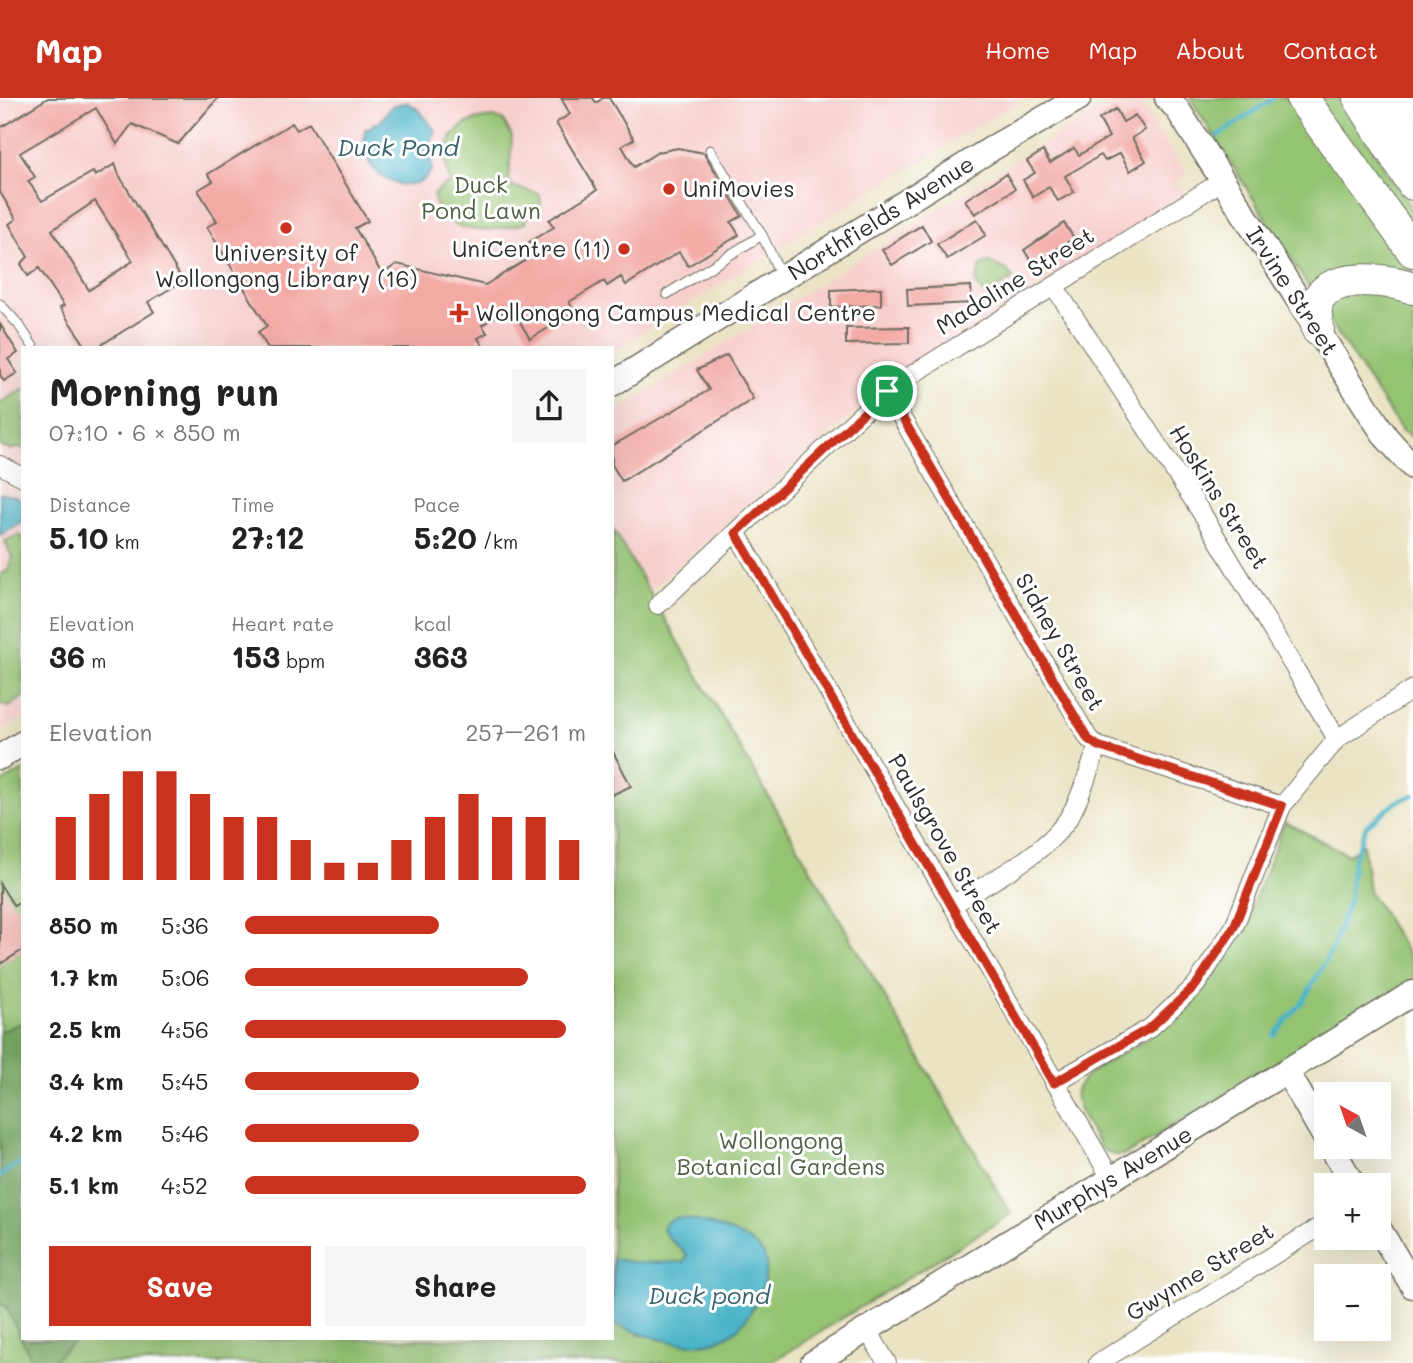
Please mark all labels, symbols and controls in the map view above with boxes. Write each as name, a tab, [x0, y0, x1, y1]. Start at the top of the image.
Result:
text: Map	[35, 28, 103, 71]
text: Home	[985, 34, 1050, 65]
text: Map	[1088, 34, 1137, 65]
text: About	[1175, 34, 1245, 65]
text: Contact	[1283, 34, 1378, 65]
water label: Duck Pond	[337, 131, 461, 162]
street label: Northfields Avenue	[782, 148, 979, 287]
park label: Duck Pond Lawn	[421, 169, 541, 225]
place label: UniMovies	[683, 173, 795, 203]
marker: UniMovies	[661, 181, 677, 197]
street label: Madoline Street	[930, 219, 1099, 341]
marker: University of Wollongong Library (16)	[278, 220, 294, 236]
street label: Irvine Street	[1240, 220, 1346, 361]
place label: UniCentre (11)	[452, 233, 610, 263]
place label: University of Wollongong Library (16)	[155, 237, 417, 293]
marker: UniCentre (11)	[616, 241, 632, 257]
place label: Wollongong Campus Medical Centre	[475, 297, 876, 327]
marker: Wollongong Campus Medical Centre	[449, 303, 469, 323]
pin	[857, 361, 917, 421]
text: Morning run	[49, 366, 279, 416]
button: share	[512, 369, 586, 443]
icon: arrive	[868, 372, 906, 410]
text: 07:10 · 6 × 850 m	[49, 417, 241, 447]
street label: Hoskins Street	[1163, 419, 1276, 574]
text: Distance	[49, 492, 131, 517]
text: Time	[231, 492, 275, 517]
text: Pace	[414, 492, 460, 517]
text: 5.10	[49, 517, 108, 557]
text: 27:12	[231, 517, 304, 557]
text: 5:20	[414, 517, 477, 557]
text: km	[108, 529, 140, 554]
text: /km	[477, 529, 518, 554]
street label: Sidney Street	[1009, 567, 1112, 716]
text: Elevation	[49, 611, 134, 636]
text: Heart rate	[231, 611, 334, 636]
text: kcal	[414, 611, 452, 636]
text: 36	[49, 636, 85, 676]
text: 153	[231, 636, 280, 676]
text: 363	[414, 636, 468, 676]
text: m	[85, 648, 106, 673]
text: bpm	[280, 648, 325, 673]
text: Elevation	[49, 717, 152, 747]
text: 257–261 m	[465, 717, 586, 747]
street label: Paulsgrove Street	[882, 748, 1010, 939]
text: 850 m	[49, 910, 118, 940]
text: 5:36	[161, 910, 209, 940]
text: 1.7 km	[49, 962, 118, 992]
text: 5:06	[161, 962, 210, 992]
text: 2.5 km	[49, 1014, 121, 1044]
text: 4:56	[161, 1014, 209, 1044]
text: 3.4 km	[49, 1066, 123, 1096]
text: 5:45	[161, 1066, 208, 1096]
north arrow	[1314, 1082, 1391, 1158]
map controls	[1314, 1082, 1391, 1341]
text: 4.2 km	[49, 1118, 122, 1148]
text: 5:46	[161, 1118, 209, 1148]
street label: Murphys Avenue	[1028, 1118, 1197, 1236]
park label: Wollongong Botanical Gardens	[677, 1125, 885, 1181]
text: 5.1 km	[49, 1170, 119, 1200]
text: 4:52	[161, 1170, 208, 1200]
button: +	[1314, 1173, 1391, 1250]
street label: Gwynne Street	[1120, 1215, 1279, 1327]
button: Save	[49, 1246, 311, 1326]
button: Share	[325, 1246, 586, 1326]
button: −	[1314, 1264, 1391, 1341]
water label: Duck pond	[648, 1279, 772, 1310]

